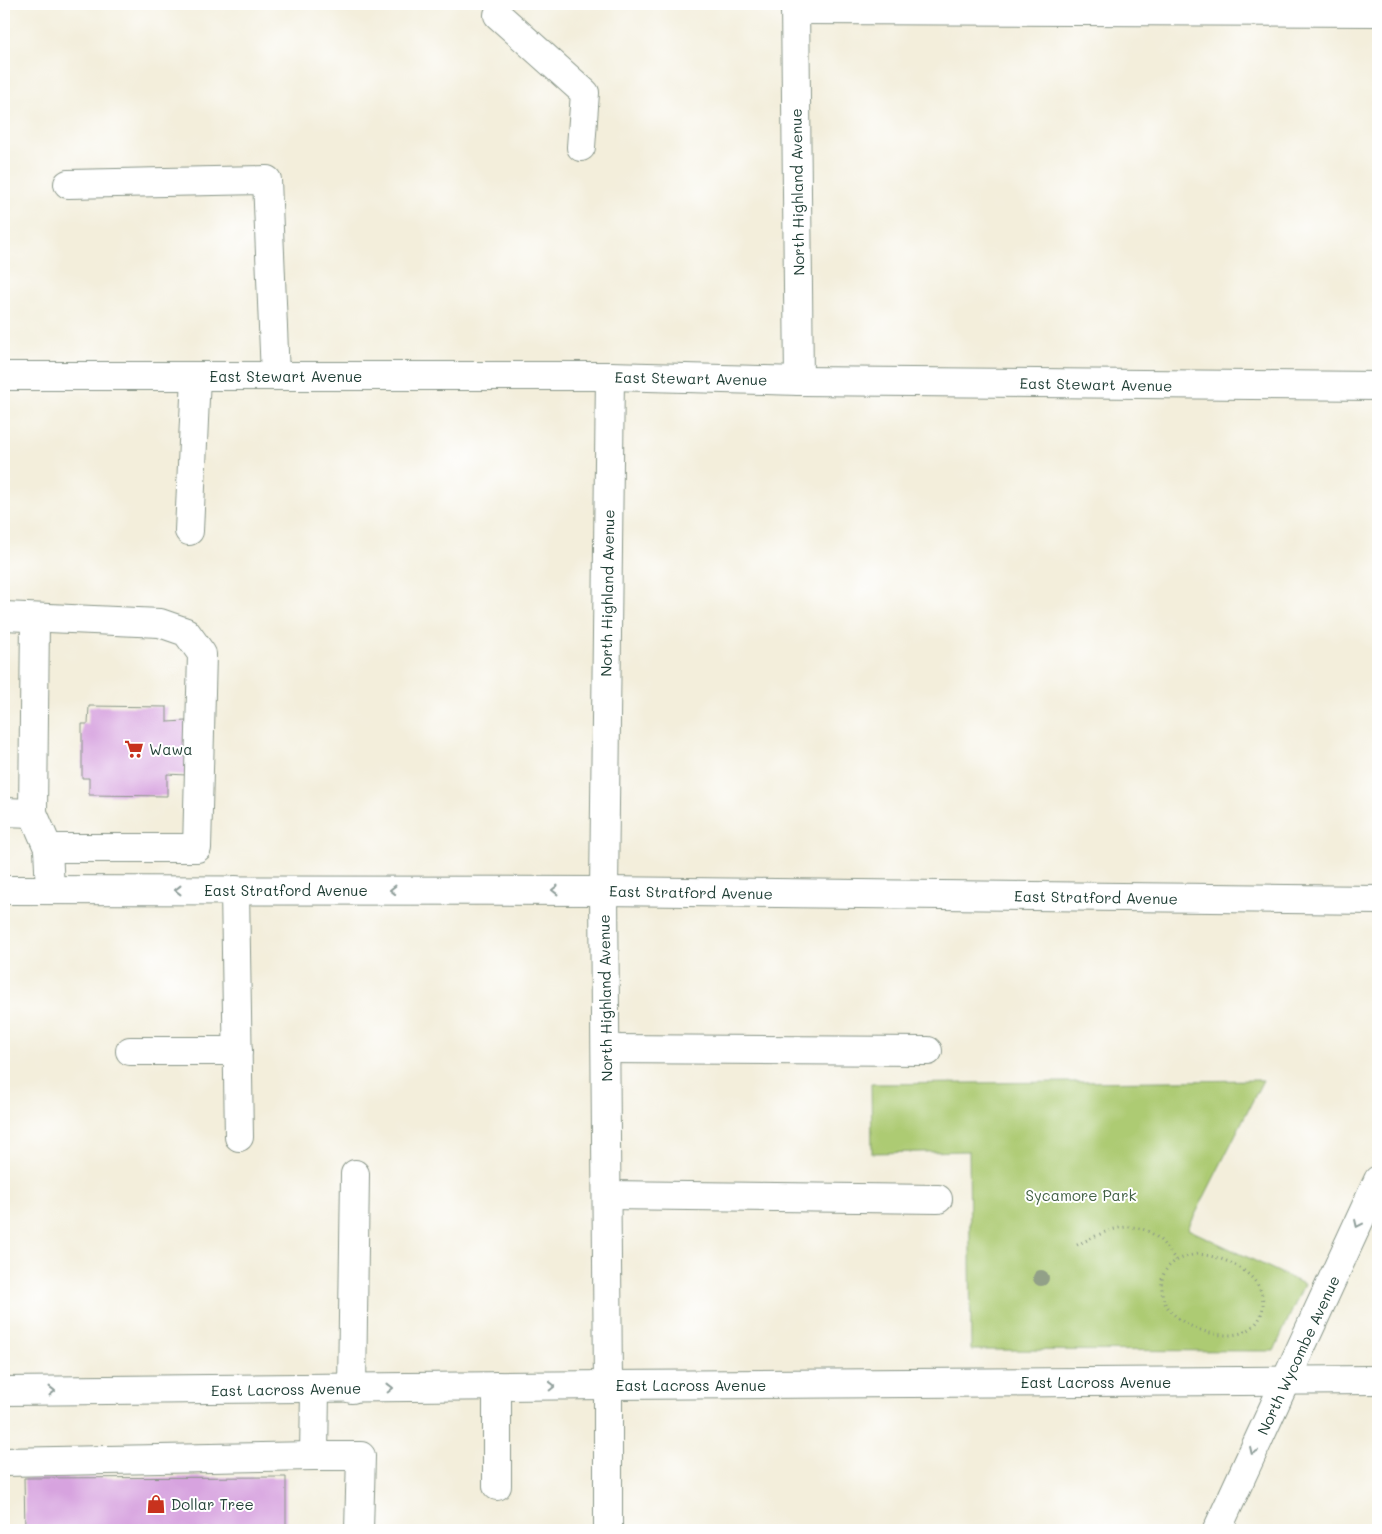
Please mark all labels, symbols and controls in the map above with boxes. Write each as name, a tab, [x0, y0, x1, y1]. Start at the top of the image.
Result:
street label: North Highland Avenue	[786, 108, 808, 276]
street label: East Stewart Avenue	[210, 366, 362, 386]
street label: East Stewart Avenue	[614, 367, 768, 389]
street label: East Stewart Avenue	[1019, 373, 1173, 395]
street label: North Highland Avenue	[596, 509, 618, 677]
supermarket icon: Wawa	[123, 738, 145, 760]
place label: Wawa	[149, 739, 193, 759]
street label: East Stratford Avenue	[204, 880, 368, 900]
street label: East Stratford Avenue	[609, 881, 773, 903]
one-way arrow	[174, 885, 182, 895]
one-way arrow	[389, 885, 396, 895]
one-way arrow	[551, 885, 559, 895]
street label: East Stratford Avenue	[1014, 886, 1178, 908]
street label: North Highland Avenue	[594, 914, 616, 1082]
park label: Sycamore Park	[1026, 1185, 1136, 1205]
one-way arrow	[1353, 1219, 1364, 1228]
street label: North Wycombe Avenue	[1252, 1272, 1344, 1438]
street label: East Lacross Avenue	[1021, 1372, 1171, 1392]
street label: East Lacross Avenue	[616, 1375, 766, 1395]
street label: East Lacross Avenue	[211, 1378, 361, 1400]
one-way arrow	[549, 1381, 557, 1391]
one-way arrow	[386, 1383, 394, 1393]
one-way arrow	[49, 1386, 57, 1396]
one-way arrow	[1249, 1446, 1260, 1455]
shop icon: Dollar Tree	[145, 1493, 167, 1515]
place label: Dollar Tree	[171, 1494, 254, 1514]

